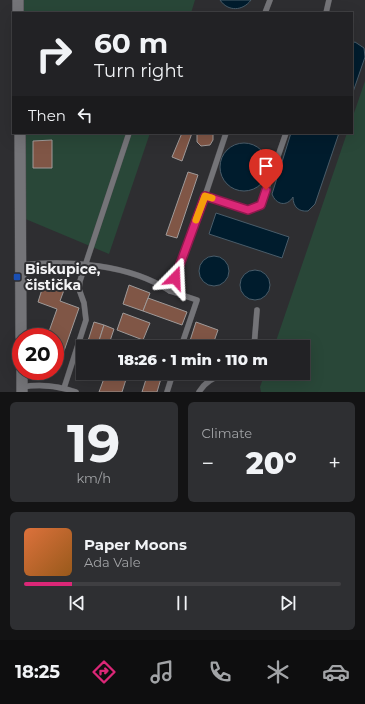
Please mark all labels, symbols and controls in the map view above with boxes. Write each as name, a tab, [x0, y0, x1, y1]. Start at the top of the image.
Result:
text: 60 m	[94, 26, 168, 60]
icon: right	[28, 28, 80, 80]
text: Turn right	[94, 60, 184, 82]
icon: left	[74, 104, 96, 126]
text: Then	[28, 106, 66, 125]
pin	[249, 149, 283, 190]
icon: arrive	[255, 155, 277, 177]
position arrow	[154, 257, 196, 299]
place label: Biskupice, čistička	[25, 260, 101, 294]
marker: Biskupice, čistička	[12, 272, 22, 282]
speed limit sign: 20	[12, 328, 64, 380]
text: 18:26 · 1 min · 110 m	[118, 350, 268, 369]
text: 19	[67, 412, 121, 475]
text: Climate	[202, 425, 252, 441]
text: 20°	[246, 445, 297, 482]
text: −	[202, 450, 214, 477]
text: +	[328, 450, 341, 477]
text: km/h	[76, 470, 111, 486]
text: Paper Moons	[84, 535, 187, 554]
text: Ada Vale	[84, 554, 141, 570]
icon: previous	[66, 592, 88, 614]
icon: pause	[171, 592, 193, 614]
icon: next	[277, 592, 299, 614]
icon: directions	[90, 658, 118, 686]
icon: music	[148, 658, 176, 686]
icon: phone	[206, 658, 234, 686]
icon: climate	[264, 658, 292, 686]
icon: car	[322, 658, 350, 686]
text: 18:25	[15, 661, 60, 683]

